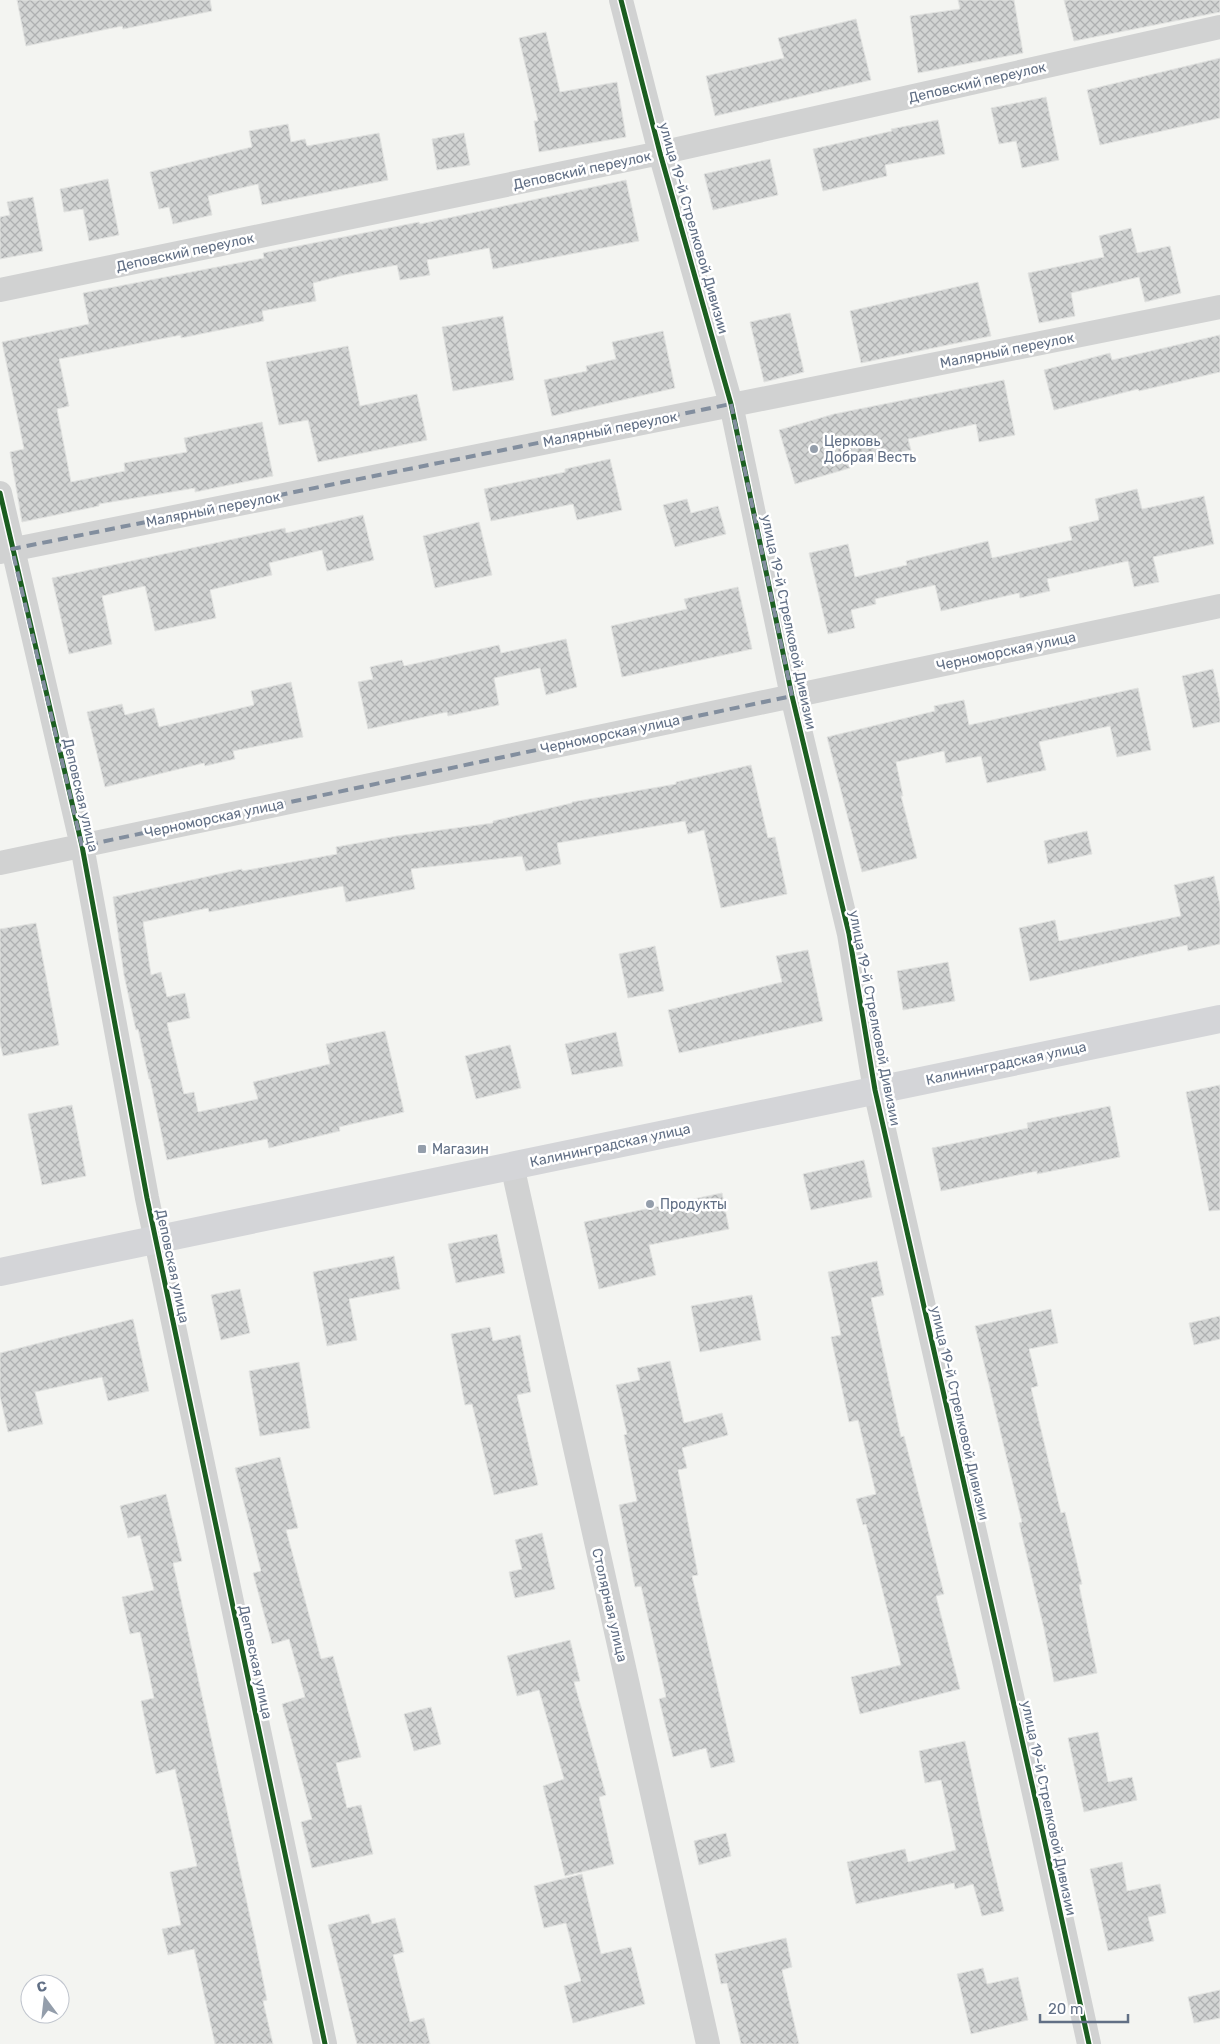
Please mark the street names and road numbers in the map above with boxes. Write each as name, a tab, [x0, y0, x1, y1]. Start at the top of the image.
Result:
street label: Деповский переулок	[907, 58, 1048, 107]
street label: улица 19-й Стрелковой Дивизии	[655, 120, 732, 336]
street label: Деповский переулок	[512, 147, 653, 193]
street label: Деповский переулок	[115, 229, 256, 275]
street label: Малярный переулок	[939, 329, 1076, 372]
street label: Малярный переулок	[542, 408, 679, 451]
street label: Малярный переулок	[145, 488, 282, 531]
street label: улица 19-й Стрелковой Дивизии	[757, 513, 820, 731]
street label: Черноморская улица	[935, 628, 1077, 675]
street label: Черноморская улица	[539, 711, 681, 758]
street label: Деповская улица	[59, 737, 102, 854]
street label: Черноморская улица	[143, 795, 285, 842]
street label: улица 19-й Стрелковой Дивизии	[845, 909, 904, 1127]
street label: Калининградская улица	[924, 1038, 1088, 1089]
street label: Калининградская улица	[528, 1120, 692, 1171]
street label: Деповская улица	[152, 1207, 193, 1325]
street label: улица 19-й Стрелковой Дивизии	[927, 1304, 992, 1522]
street label: Столярная улица	[588, 1547, 631, 1664]
street label: Деповская улица	[235, 1603, 276, 1721]
street label: улица 19-й Стрелковой Дивизии	[1017, 1699, 1080, 1917]

